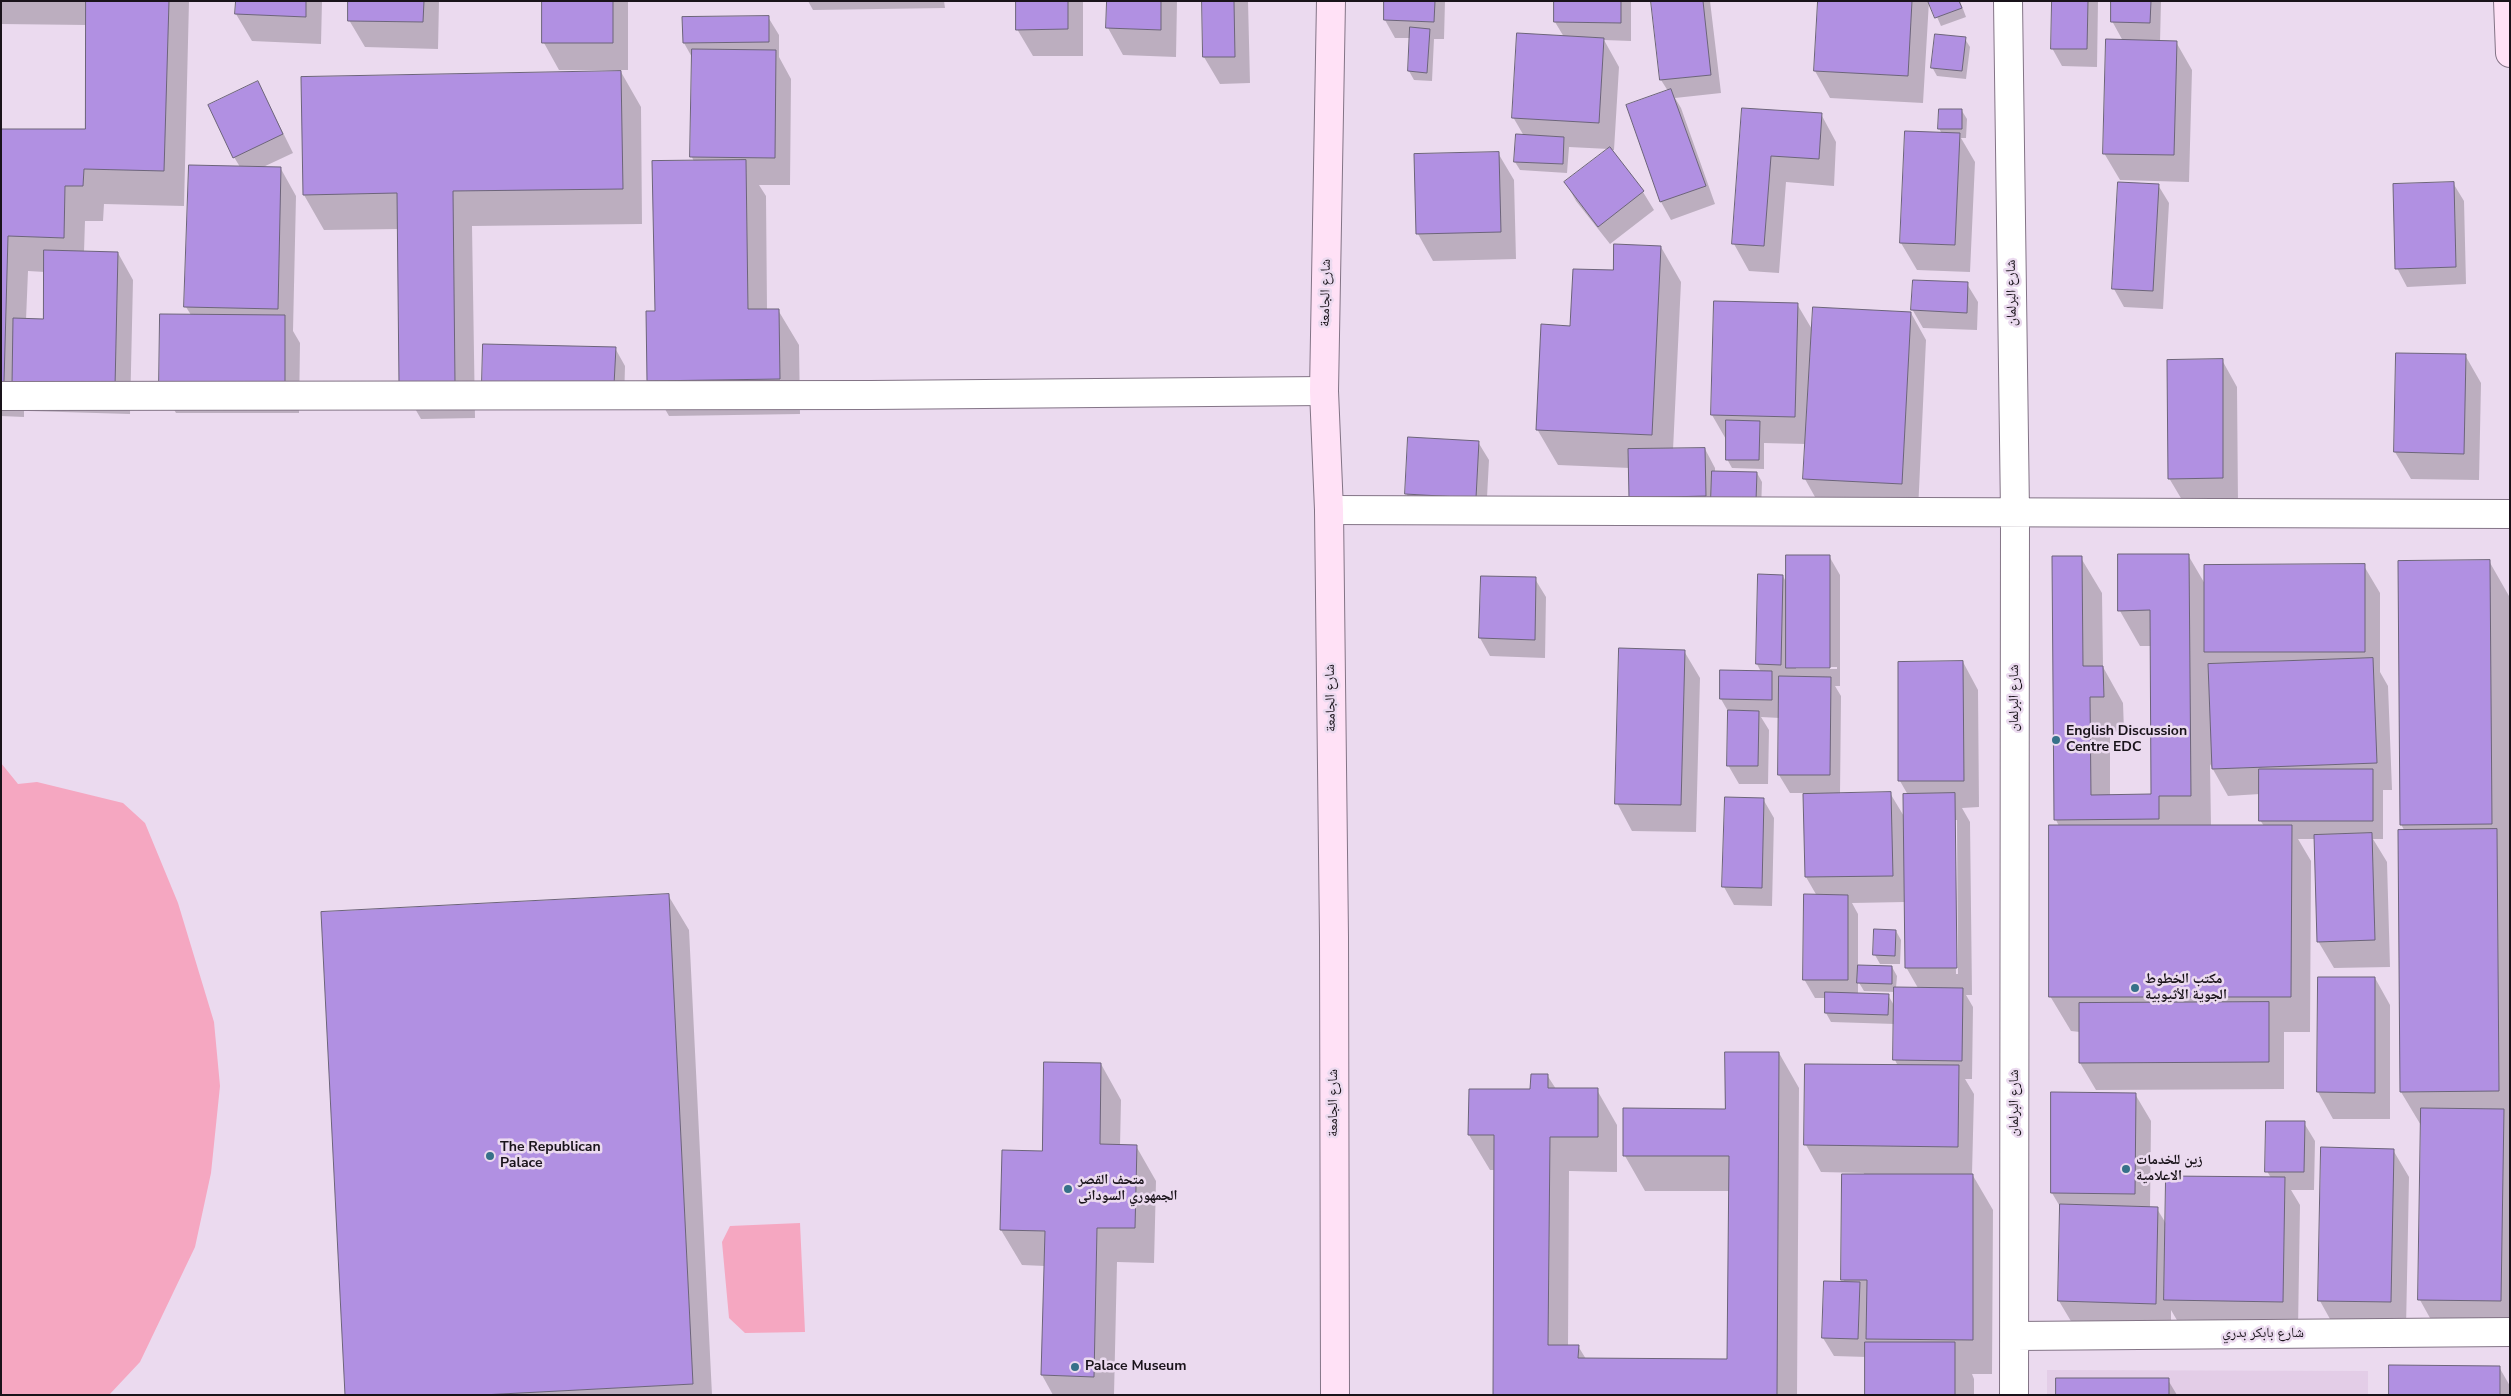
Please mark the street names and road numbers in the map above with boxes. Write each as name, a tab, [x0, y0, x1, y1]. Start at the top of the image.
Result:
street label: شارع الجامعة	[1317, 259, 1335, 327]
street label: شارع البرلمان	[2003, 259, 2021, 327]
street label: شارع الجامعة	[1322, 664, 1340, 732]
street label: شارع البرلمان	[2007, 665, 2023, 731]
street label: شارع الجامعة	[1326, 1069, 1342, 1137]
street label: شارع البرلمان	[2007, 1070, 2023, 1136]
street label: شارع بابكر بدري	[2222, 1326, 2304, 1342]

